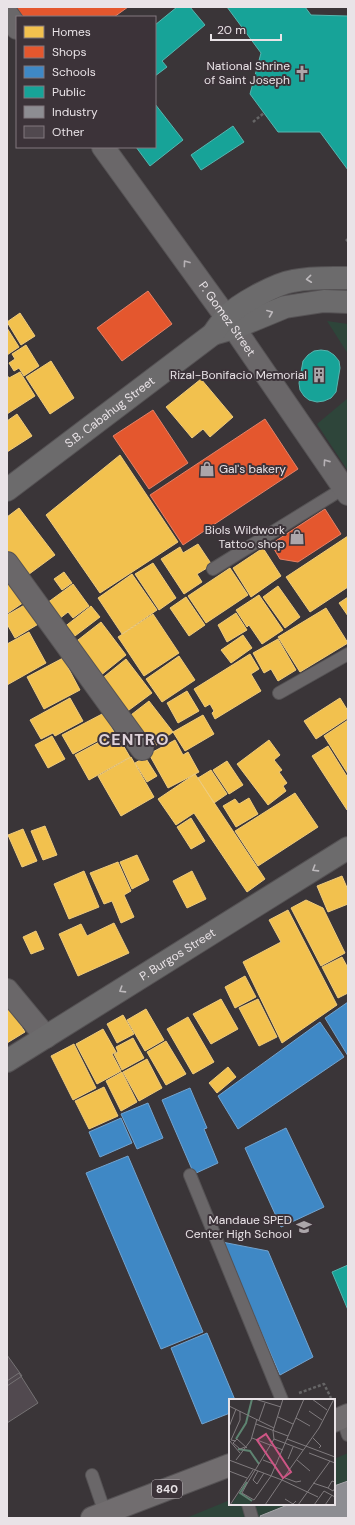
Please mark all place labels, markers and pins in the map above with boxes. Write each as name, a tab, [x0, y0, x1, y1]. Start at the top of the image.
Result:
place label: National Shrine of Saint Joseph	[204, 58, 290, 88]
church icon: National Shrine of Saint Joseph	[293, 64, 311, 82]
building icon: Rizal-Bonifacio Memorial	[310, 366, 328, 384]
place label: Rizal-Bonifacio Memorial	[170, 367, 307, 383]
shop icon: Gal's bakery	[198, 460, 216, 478]
place label: Gal's bakery	[219, 461, 286, 477]
place label: Biols Wildwork Tattoo shop	[205, 522, 285, 552]
shop icon: Biols Wildwork Tattoo shop	[288, 528, 306, 546]
place label: Mandaue SPED Center High School	[185, 1212, 292, 1242]
school or university icon: Mandaue SPED Center High School	[295, 1218, 313, 1236]

